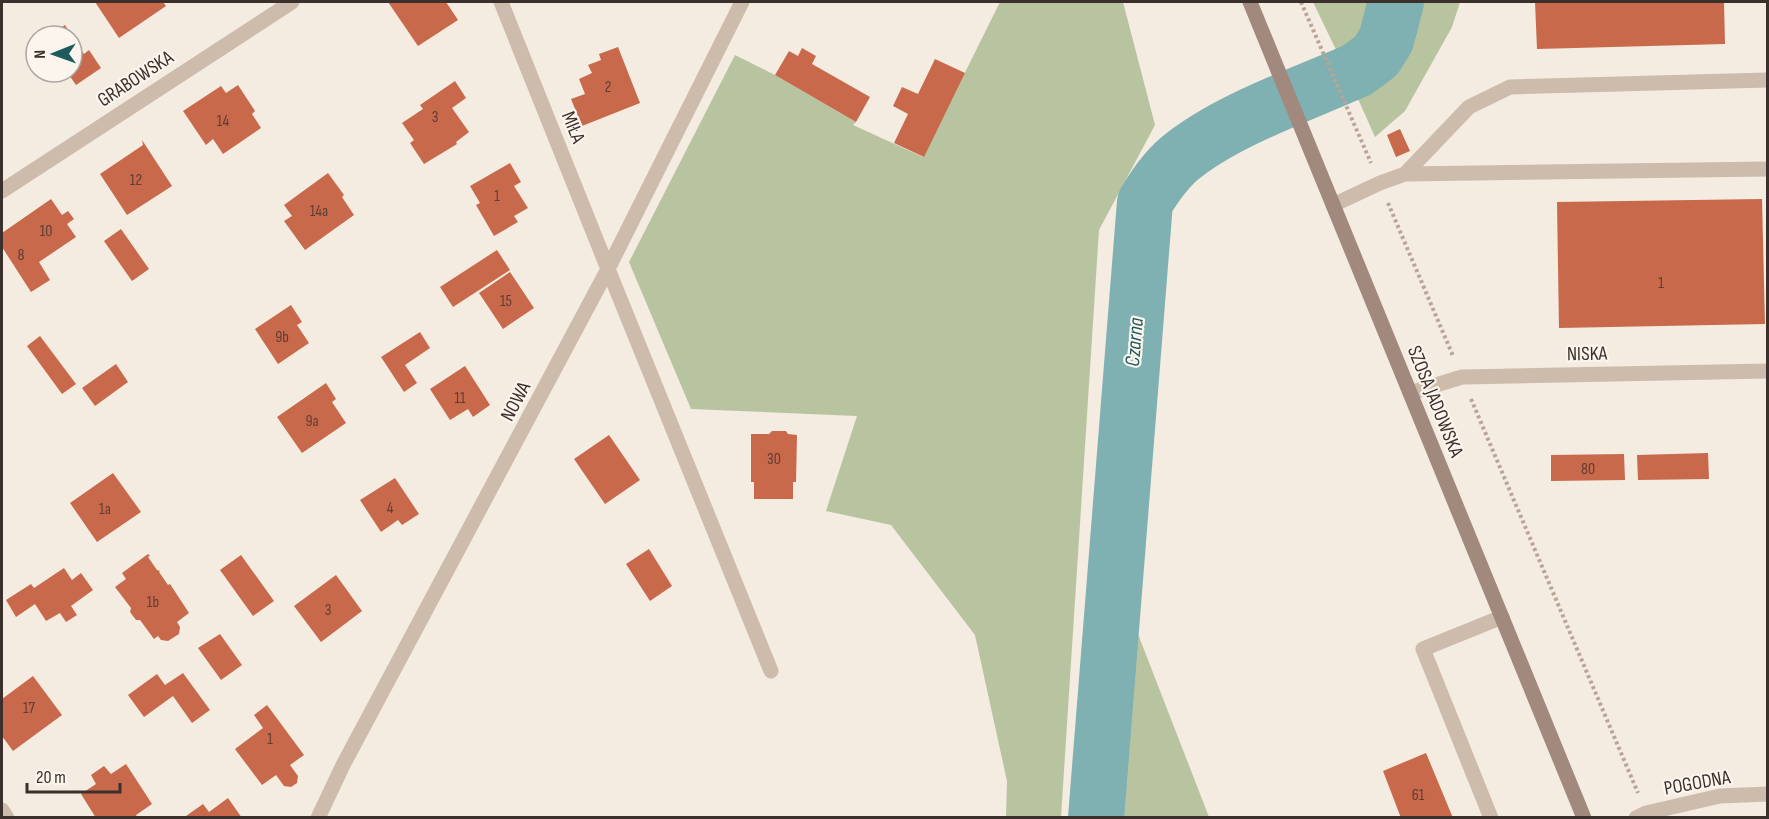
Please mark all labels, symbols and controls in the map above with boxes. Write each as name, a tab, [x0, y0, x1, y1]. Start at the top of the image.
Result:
north arrow	[24, 24, 84, 84]
street label: GRABOWSKA	[93, 45, 178, 112]
text: N	[31, 50, 50, 59]
house number: 2	[605, 78, 611, 97]
house number: 3	[432, 108, 438, 127]
street label: MIŁA	[556, 108, 590, 147]
house number: 14	[217, 112, 229, 131]
house number: 12	[130, 171, 142, 190]
house number: 1	[494, 187, 500, 206]
house number: 14a	[310, 202, 328, 221]
house number: 10	[40, 222, 52, 241]
house number: 8	[17, 246, 25, 265]
house number: 1	[1658, 274, 1664, 293]
house number: 15	[500, 292, 512, 311]
water label: Czarna	[1120, 316, 1149, 367]
house number: 9b	[275, 328, 289, 347]
street label: SZOSA JADOWSKA	[1402, 342, 1468, 461]
street label: NISKA	[1567, 342, 1608, 366]
street label: NOWA	[496, 377, 536, 425]
house number: 11	[454, 389, 466, 408]
house number: 9a	[305, 412, 319, 431]
house number: 30	[767, 450, 781, 469]
house number: 80	[1581, 460, 1595, 479]
house number: 4	[387, 499, 394, 518]
house number: 1a	[99, 500, 111, 519]
house number: 1b	[147, 593, 159, 612]
house number: 3	[325, 601, 331, 620]
house number: 17	[23, 699, 36, 718]
house number: 1	[267, 730, 273, 749]
scale bar	[27, 756, 120, 794]
street label: POGODNA	[1662, 765, 1733, 801]
text: 20 m	[36, 767, 66, 788]
house number: 61	[1412, 786, 1425, 805]

